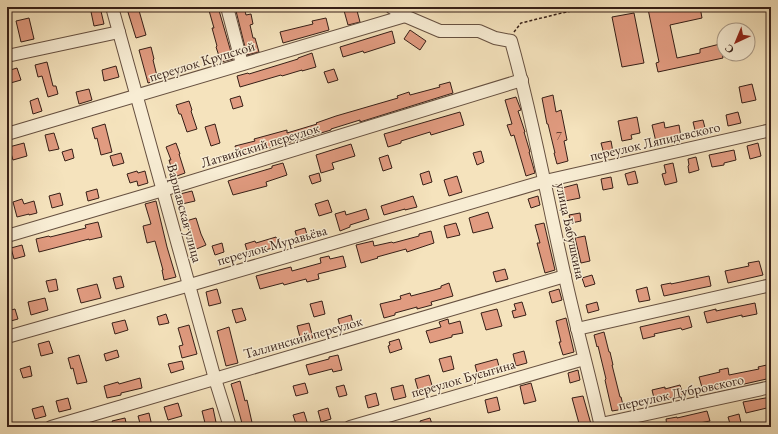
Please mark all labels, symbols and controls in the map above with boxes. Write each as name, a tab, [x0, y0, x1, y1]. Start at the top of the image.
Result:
north arrow	[716, 22, 756, 62]
street label: переулок Крупской	[147, 36, 258, 86]
text: С	[721, 41, 737, 57]
street label: переулок Ляпидевского	[588, 117, 722, 165]
street label: Латвийский переулок	[198, 118, 322, 172]
house number: 7	[556, 128, 562, 144]
street label: Варшавская улица	[163, 162, 207, 265]
street label: улица Бабушкина	[552, 181, 590, 281]
street label: переулок Муравьёва	[215, 221, 329, 269]
street label: Таллинский переулок	[242, 311, 365, 363]
street label: переулок Бусыгина	[409, 354, 518, 401]
street label: переулок Дубровского	[617, 370, 745, 414]

